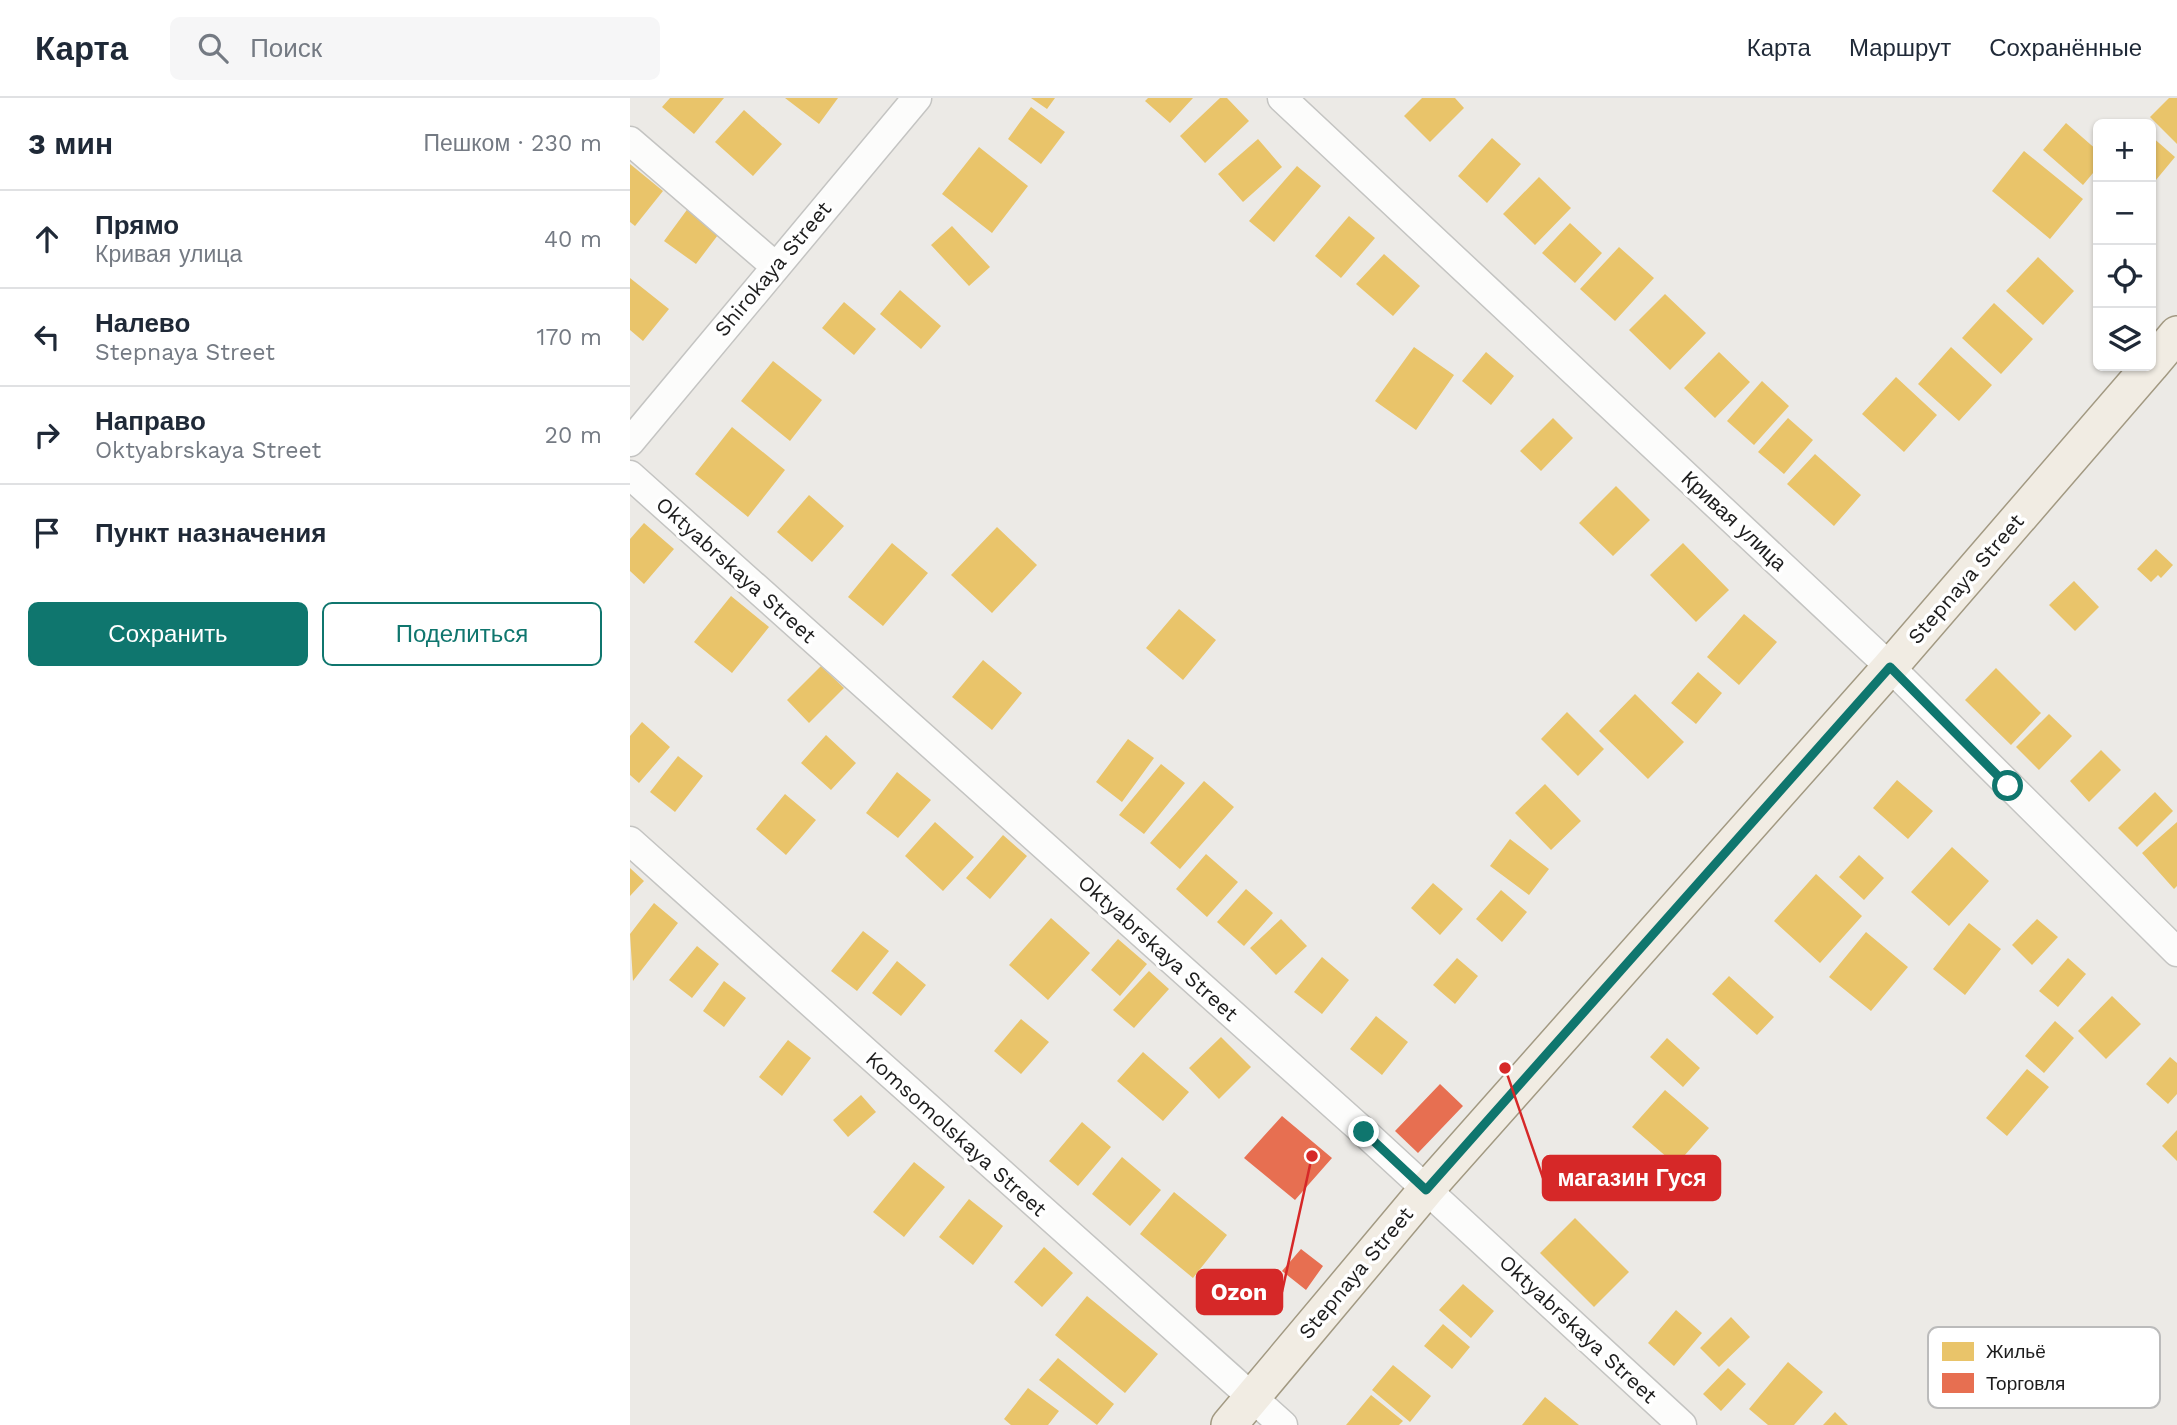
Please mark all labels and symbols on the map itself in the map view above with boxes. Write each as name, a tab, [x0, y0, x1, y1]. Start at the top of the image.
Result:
street label: Shirokaya Street	[709, 196, 836, 341]
street label: Кривая улица	[1677, 466, 1792, 576]
street label: Oktyabrskaya Street	[651, 491, 822, 648]
street label: Stepnaya Street	[1902, 508, 2029, 649]
route start	[1992, 770, 2023, 801]
street label: Oktyabrskaya Street	[1073, 869, 1244, 1026]
street label: Komsomolskaya Street	[861, 1046, 1052, 1222]
route end	[1348, 1116, 1379, 1147]
callout: магазин Гуся	[1543, 1156, 1720, 1200]
text: магазин Гуся	[1558, 1165, 1706, 1192]
street label: Stepnaya Street	[1293, 1202, 1418, 1344]
street label: Oktyabrskaya Street	[1494, 1249, 1662, 1408]
callout: Ozon	[1197, 1270, 1282, 1314]
text: Ozon	[1211, 1279, 1267, 1306]
legend	[1928, 1327, 2160, 1408]
text: Жильё	[1986, 1340, 2046, 1363]
text: Торговля	[1986, 1372, 2065, 1395]

